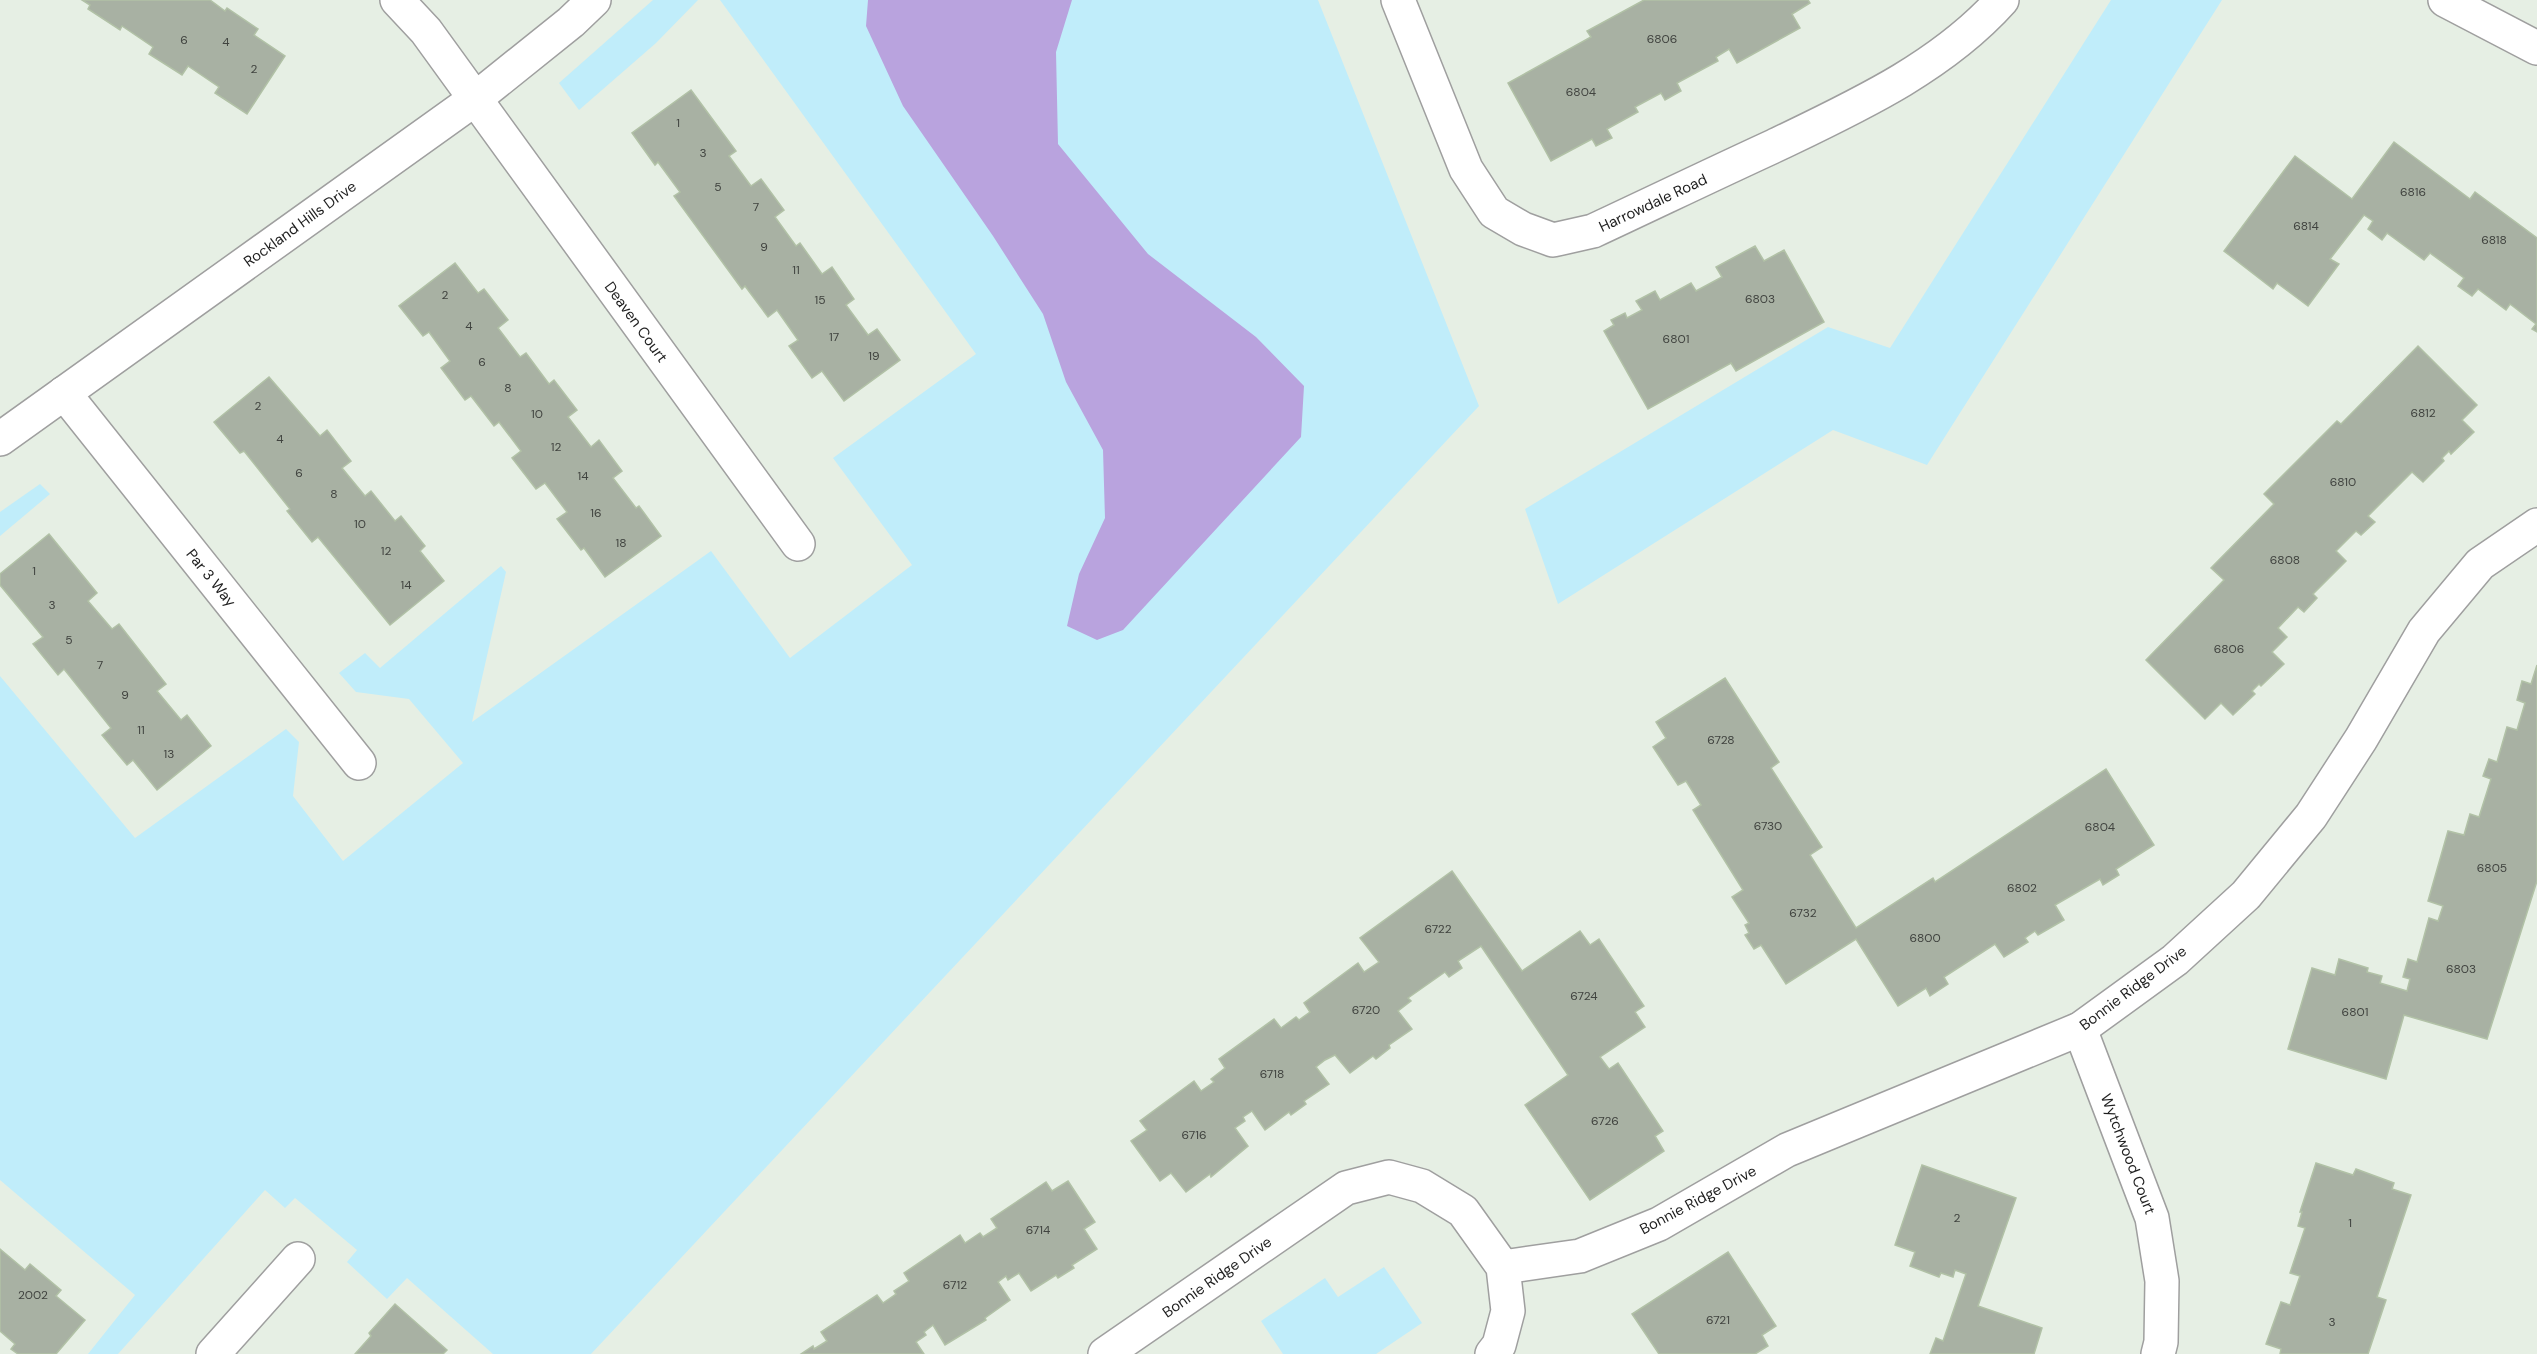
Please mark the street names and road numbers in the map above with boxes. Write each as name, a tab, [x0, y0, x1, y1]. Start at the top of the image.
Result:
street label: Harrowdale Road	[1596, 169, 1710, 237]
street label: Rockland Hills Drive	[240, 176, 360, 272]
street label: Deaven Court	[600, 278, 672, 366]
street label: Par 3 Way	[182, 545, 241, 612]
street label: Bonnie Ridge Drive	[2075, 941, 2191, 1035]
street label: Wytchwood Court	[2096, 1091, 2160, 1217]
street label: Bonnie Ridge Drive	[1636, 1161, 1760, 1239]
street label: Bonnie Ridge Drive	[1158, 1232, 1276, 1322]

